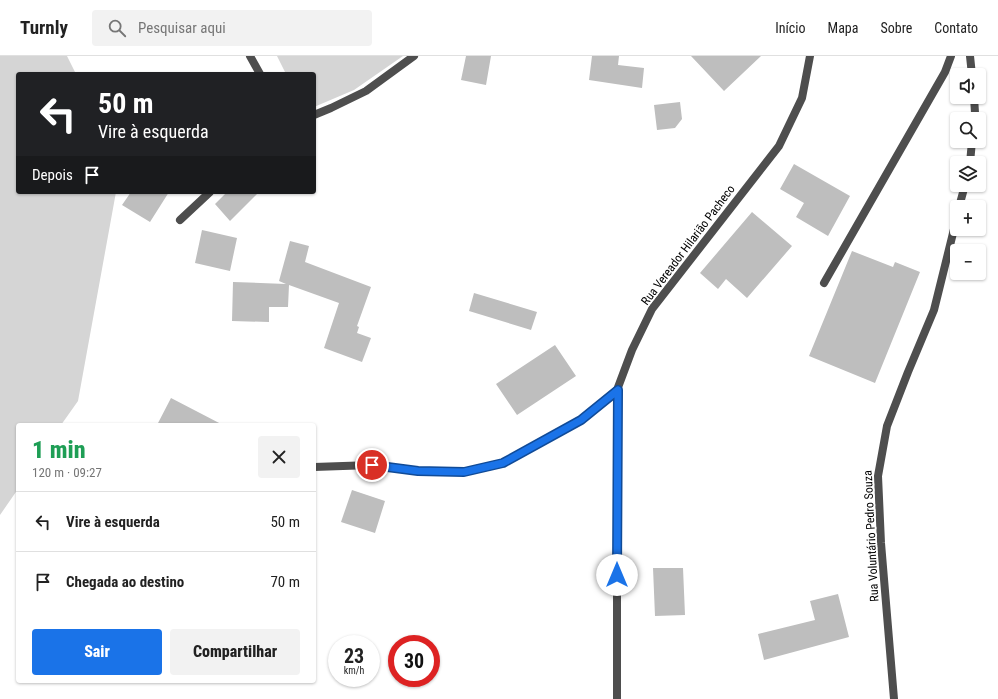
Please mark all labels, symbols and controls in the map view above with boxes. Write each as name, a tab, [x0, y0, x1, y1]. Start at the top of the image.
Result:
search box	[92, 10, 372, 46]
text: Turnly	[20, 16, 68, 39]
icon: search	[106, 17, 128, 39]
text: Pesquisar aqui	[138, 19, 226, 37]
text: Início	[775, 20, 806, 36]
text: Mapa	[828, 20, 858, 36]
text: Sobre	[880, 20, 912, 36]
text: Contato	[934, 20, 978, 36]
map controls	[950, 68, 986, 280]
button: sound	[950, 68, 986, 104]
text: 50 m	[98, 87, 154, 120]
icon: left	[32, 88, 84, 140]
button: search	[950, 112, 986, 148]
text: Vire à esquerda	[98, 121, 209, 142]
button: layers	[950, 156, 986, 192]
icon: arrive	[81, 164, 103, 186]
text: Depois	[32, 166, 73, 184]
street label: Rua Vereador Hilarião Pacheco	[638, 182, 738, 308]
button: +	[950, 200, 986, 236]
button: −	[950, 244, 986, 280]
text: 1 min	[32, 436, 86, 464]
button: close	[258, 436, 300, 478]
pin	[355, 448, 389, 482]
icon: arrive	[361, 454, 383, 476]
text: 120 m · 09:27	[32, 465, 102, 480]
street label: Rua Voluntário Pedro Souza	[861, 470, 881, 602]
icon: left	[32, 511, 54, 533]
text: Vire à esquerda	[66, 513, 160, 531]
text: 50 m	[270, 513, 300, 531]
position arrow	[596, 554, 638, 596]
icon: arrive	[32, 571, 54, 593]
text: Chegada ao destino	[66, 573, 184, 591]
text: 70 m	[270, 573, 300, 591]
button: Sair	[32, 629, 162, 675]
button: Compartilhar	[170, 629, 300, 675]
speed limit sign: 30	[388, 635, 440, 687]
text: 23	[344, 644, 364, 668]
text: km/h	[344, 665, 364, 676]

